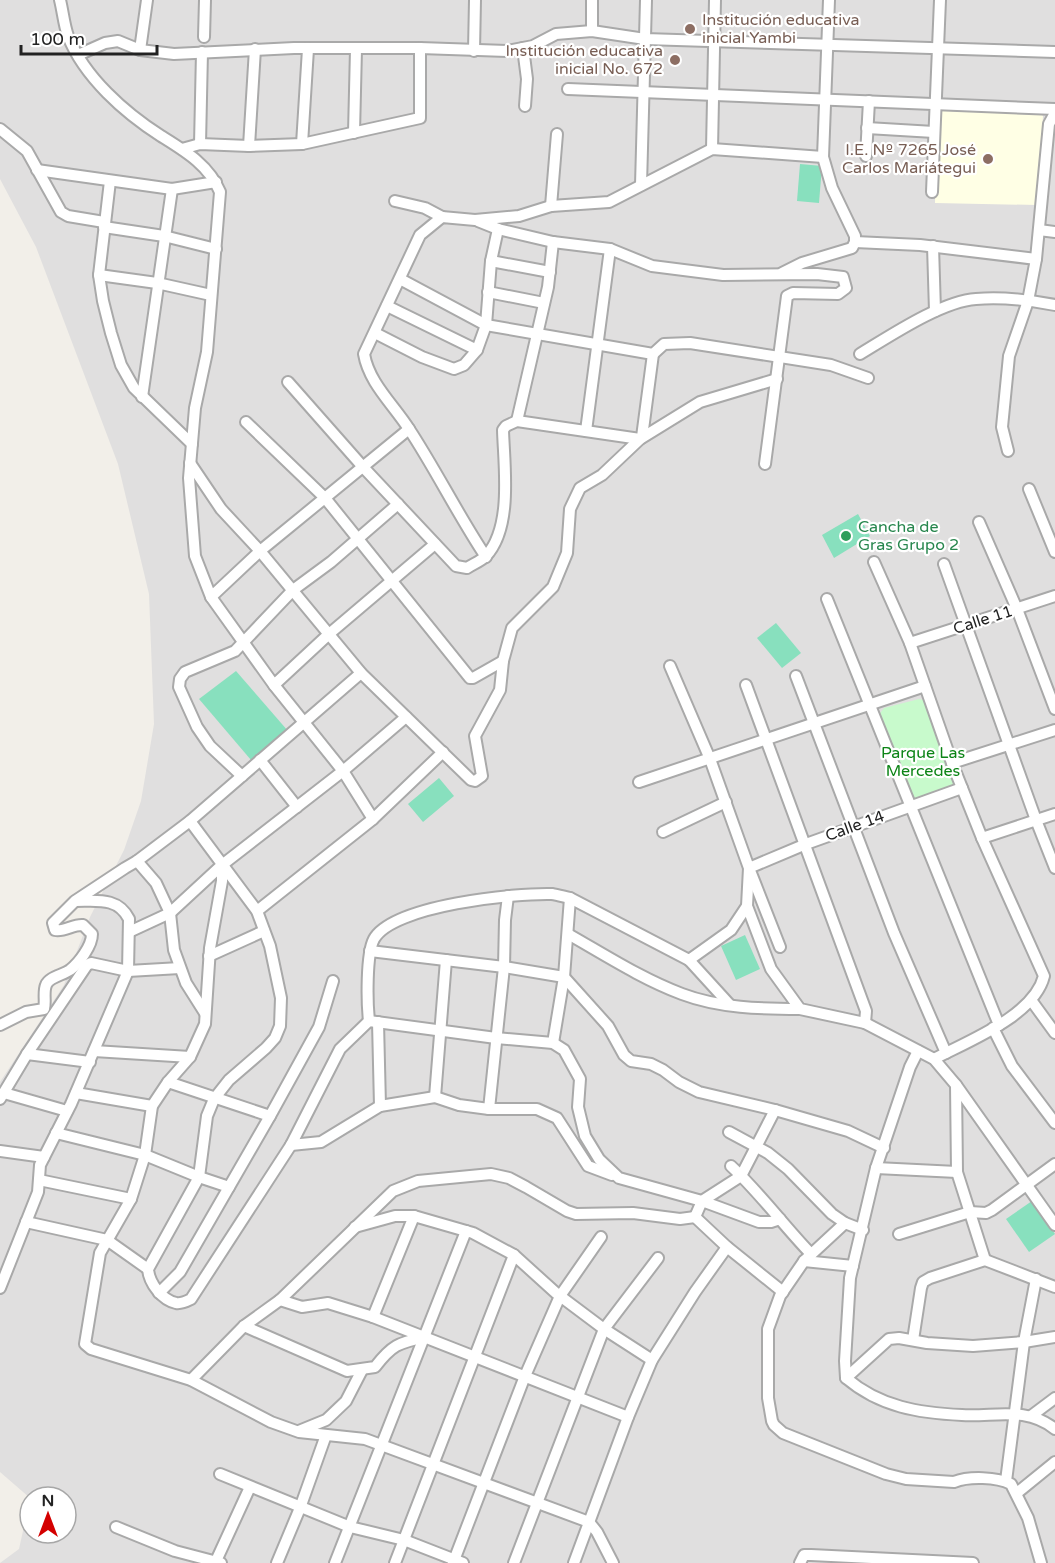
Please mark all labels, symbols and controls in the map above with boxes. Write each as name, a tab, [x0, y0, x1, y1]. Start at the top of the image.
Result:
place label: Institución educativa inicial Yambi	[702, 10, 860, 48]
scale bar	[21, 18, 158, 56]
marker: Institución educativa inicial Yambi	[683, 22, 697, 36]
text: 100 m	[30, 28, 85, 50]
place label: Institución educativa inicial No. 672	[505, 41, 663, 79]
marker: Institución educativa inicial No. 672	[668, 53, 682, 67]
place label: I.E. Nº 7265 José Carlos Mariátegui	[842, 140, 976, 178]
marker: I.E. Nº 7265 José Carlos Mariátegui	[981, 152, 995, 166]
place label: Cancha de Gras Grupo 2	[858, 517, 959, 555]
marker: Cancha de Gras Grupo 2	[839, 529, 853, 543]
street label: Calle 11	[951, 601, 1015, 639]
park label: Parque Las Mercedes	[881, 743, 965, 781]
street label: Calle 14	[823, 806, 887, 846]
north arrow	[18, 1485, 78, 1545]
text: N	[42, 1491, 54, 1511]

